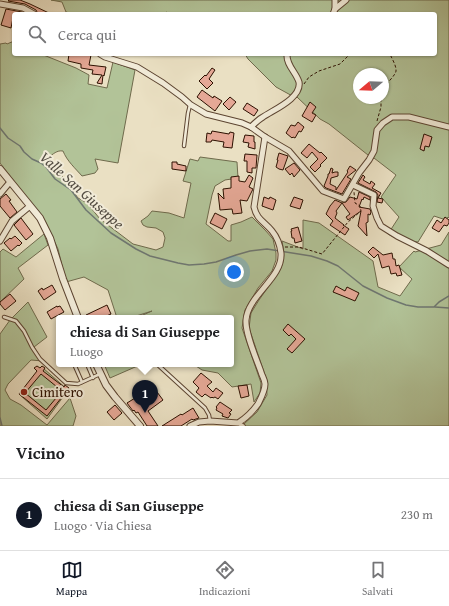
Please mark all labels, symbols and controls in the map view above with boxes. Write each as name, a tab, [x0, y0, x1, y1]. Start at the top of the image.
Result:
search box	[12, 12, 437, 56]
icon: search	[26, 23, 48, 45]
text: Cerca qui	[58, 24, 116, 45]
north arrow	[353, 68, 389, 104]
water label: Valle San Giuseppe	[35, 146, 129, 234]
your location	[224, 262, 244, 282]
popup	[56, 315, 234, 367]
text: chiesa di San Giuseppe	[70, 321, 220, 342]
text: Luogo	[70, 342, 103, 361]
pin: 1	[132, 380, 158, 413]
place label: Cimitero	[32, 382, 83, 402]
marker: Cimitero	[19, 387, 29, 397]
text: Vicino	[16, 440, 65, 465]
text: chiesa di San Giuseppe	[54, 495, 204, 516]
text: 1	[26, 505, 32, 524]
text: 230 m	[401, 505, 433, 524]
text: Luogo · Via Chiesa	[54, 516, 152, 535]
tab: Mappa	[56, 559, 87, 599]
tab: Indicazioni	[199, 559, 250, 599]
tab: Salvati	[362, 559, 393, 599]

